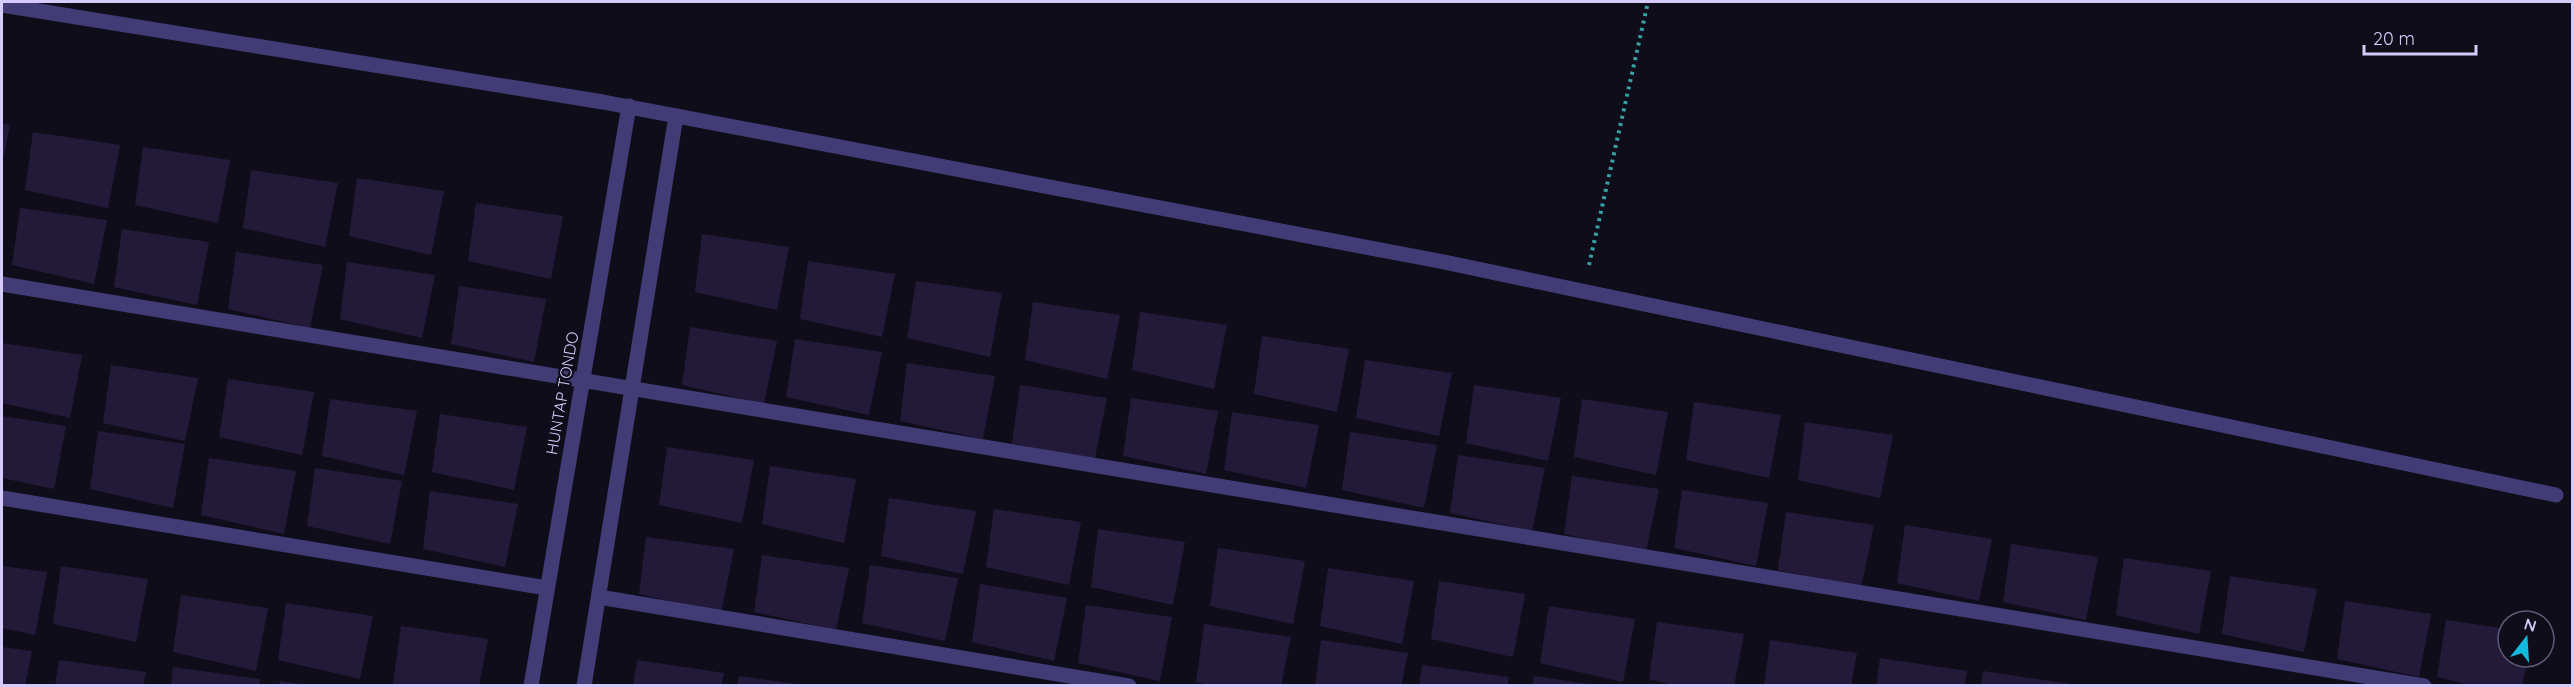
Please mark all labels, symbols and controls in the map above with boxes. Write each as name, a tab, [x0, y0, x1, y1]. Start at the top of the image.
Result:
scale bar	[2364, 18, 2476, 56]
text: 20 m	[2373, 27, 2415, 50]
street label: HUNTAP TONDO	[541, 330, 583, 456]
north arrow	[2496, 609, 2556, 669]
text: N	[2522, 613, 2539, 636]

